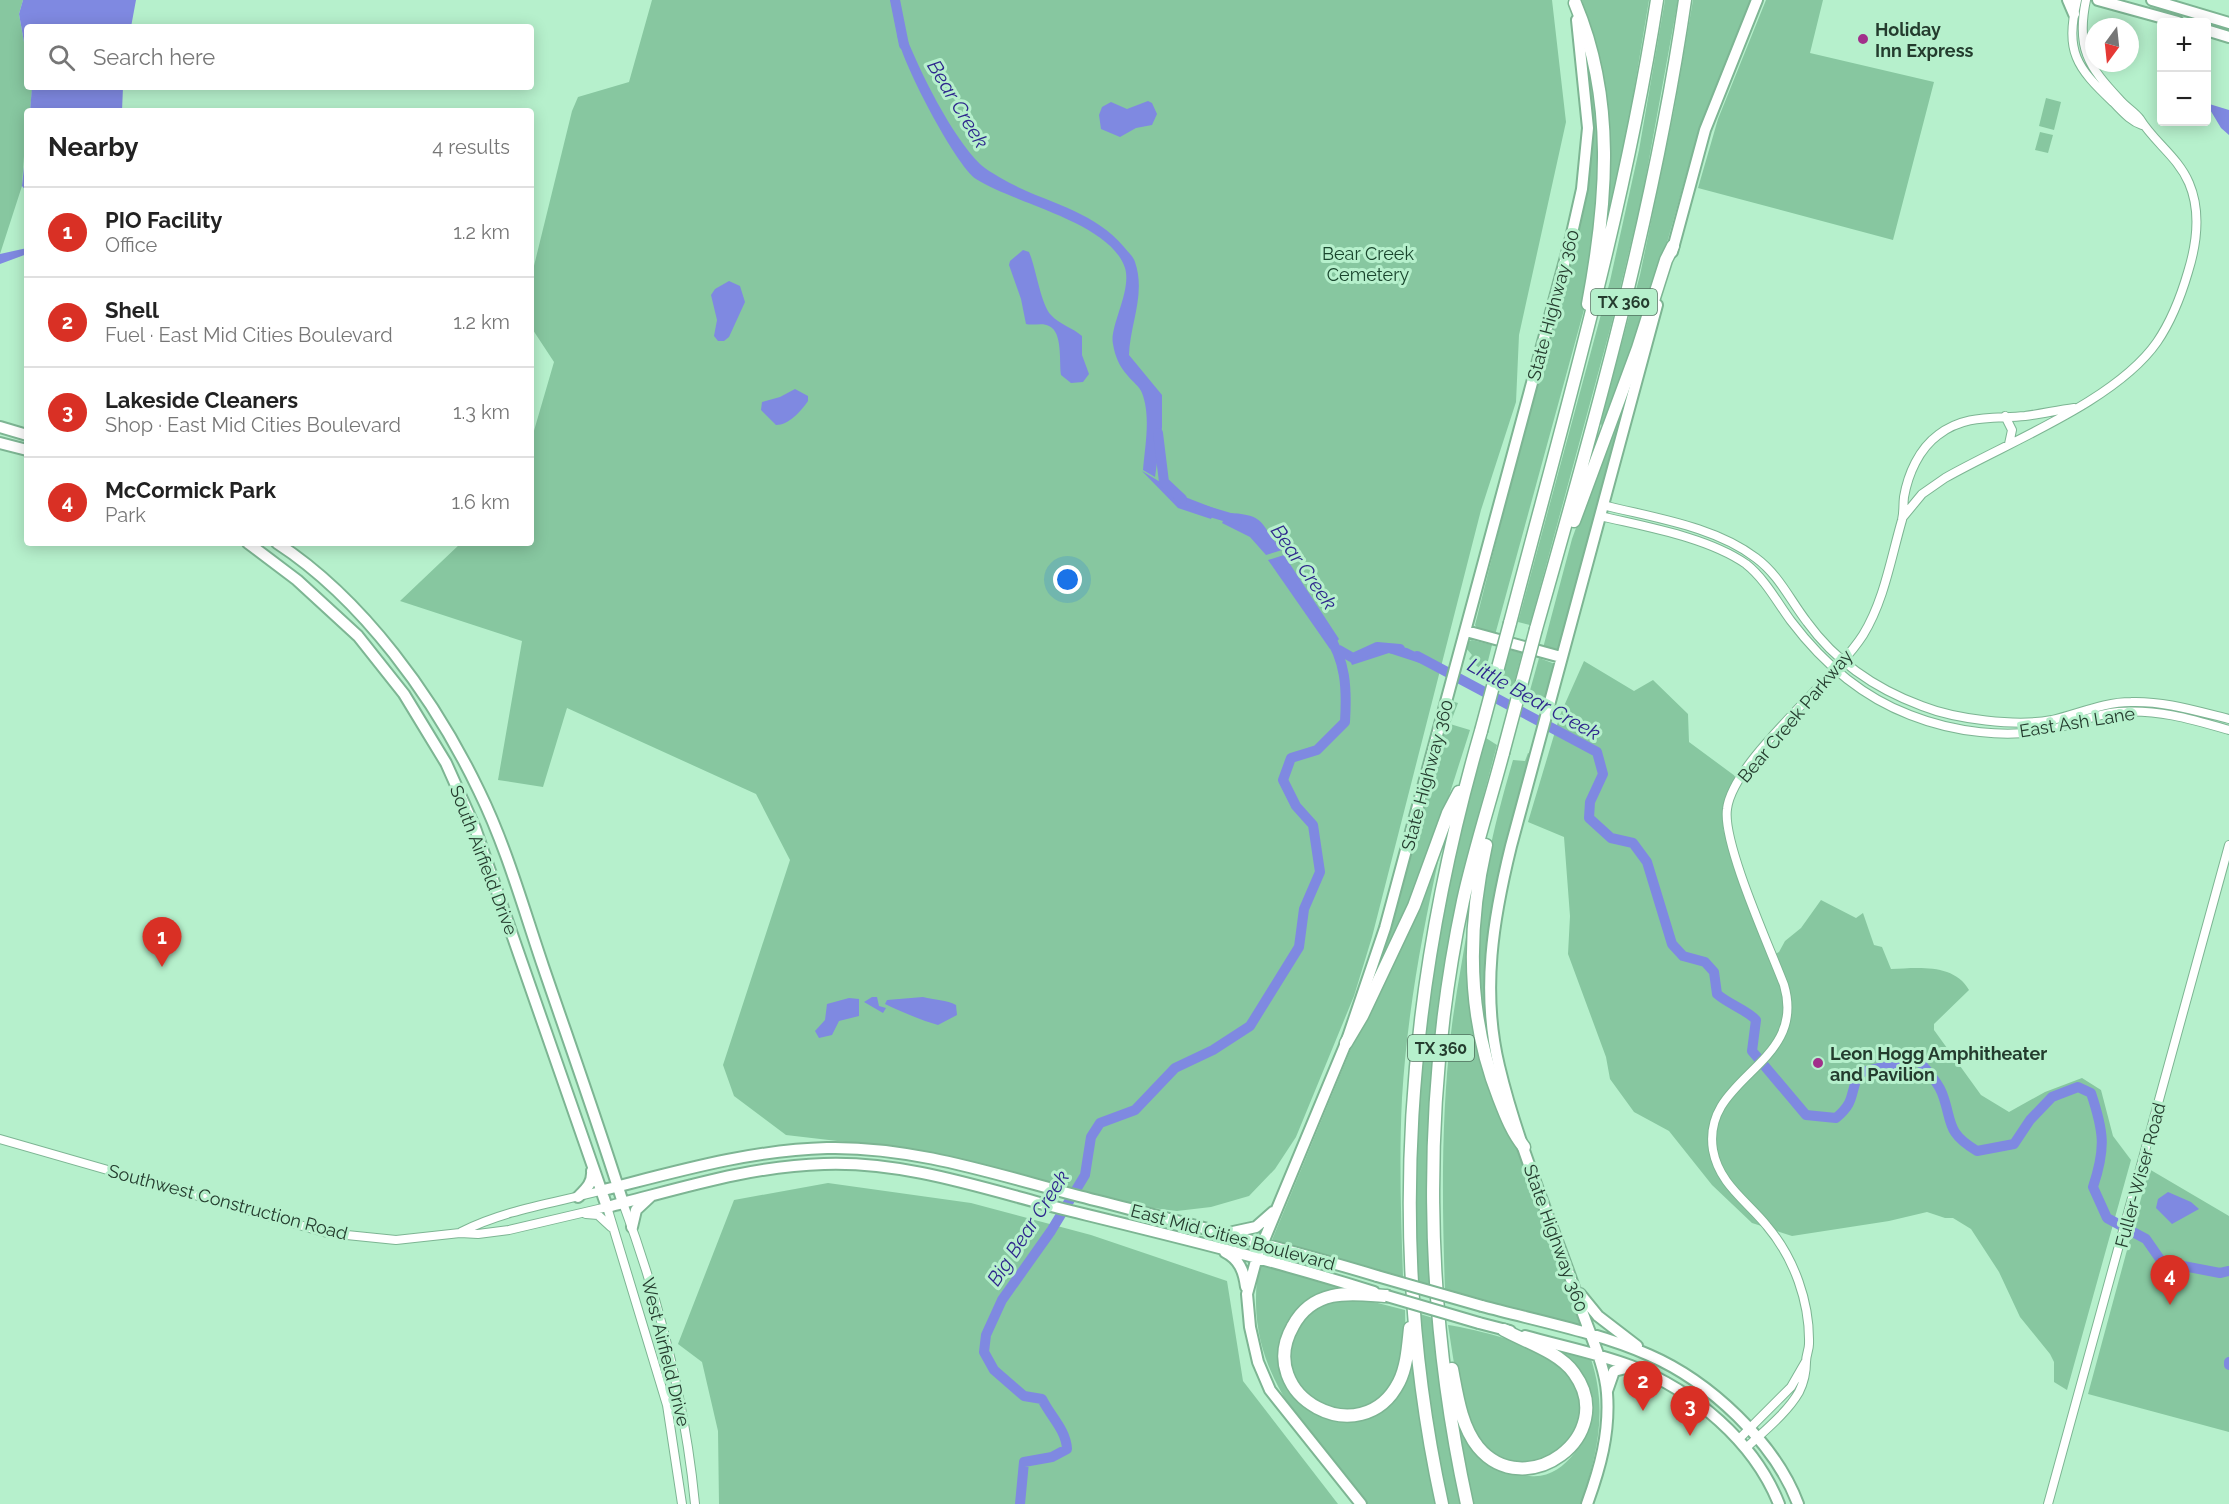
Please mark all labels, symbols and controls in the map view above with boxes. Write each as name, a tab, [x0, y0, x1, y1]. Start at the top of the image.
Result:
north arrow	[2085, 18, 2139, 72]
map controls	[2157, 18, 2211, 126]
button: +	[2157, 18, 2211, 72]
place label: Holiday Inn Express	[1875, 19, 1974, 61]
search box	[24, 24, 534, 90]
marker: Holiday Inn Express	[1856, 32, 1870, 46]
icon: search	[45, 41, 78, 74]
text: Search here	[93, 44, 215, 70]
water label: Bear Creek	[922, 55, 994, 153]
button: −	[2157, 72, 2211, 126]
text: Nearby	[48, 132, 138, 162]
text: 4 results	[432, 135, 510, 159]
text: PIO Facility	[105, 207, 222, 233]
text: 1	[63, 220, 72, 244]
text: 1.2 km	[453, 220, 510, 244]
street label: State Highway 360	[1523, 227, 1583, 383]
text: Office	[105, 233, 157, 257]
park label: Bear Creek Cemetery	[1322, 243, 1414, 285]
road number: TX 360	[1591, 289, 1657, 315]
text: Shell	[105, 297, 159, 323]
text: 2	[62, 310, 73, 334]
text: 1.2 km	[453, 310, 510, 334]
text: Fuel · East Mid Cities Boulevard	[105, 323, 393, 347]
text: Lakeside Cleaners	[105, 387, 298, 413]
text: 3	[62, 400, 73, 424]
text: 1.3 km	[453, 400, 510, 424]
text: Shop · East Mid Cities Boulevard	[105, 413, 401, 437]
text: McCormick Park	[105, 477, 276, 503]
text: 4	[62, 490, 73, 514]
text: 1.6 km	[452, 490, 510, 514]
text: Park	[105, 503, 146, 527]
water label: Bear Creek	[1266, 520, 1342, 615]
your location	[1053, 565, 1082, 594]
street label: Bear Creek Parkway	[1733, 645, 1857, 787]
water label: Little Bear Creek	[1464, 653, 1605, 745]
street label: State Highway 360	[1397, 697, 1457, 853]
street label: East Ash Lane	[2018, 702, 2137, 741]
street label: South Airfield Drive	[446, 782, 522, 938]
pin: 1	[142, 918, 182, 967]
road number: TX 360	[1408, 1035, 1474, 1061]
place label: Leon Hogg Amphitheater and Pavilion	[1830, 1043, 2047, 1085]
marker: Leon Hogg Amphitheater and Pavilion	[1811, 1056, 1825, 1070]
street label: Fuller-Wiser Road	[2111, 1100, 2169, 1250]
street label: Southwest Construction Road	[106, 1160, 350, 1244]
street label: State Highway 360	[1520, 1161, 1592, 1315]
water label: Big Bear Creek	[982, 1166, 1074, 1290]
street label: East Mid Cities Boulevard	[1129, 1200, 1337, 1274]
pin: 4	[2150, 1256, 2190, 1305]
street label: West Airfield Drive	[637, 1275, 695, 1429]
pin: 2	[1624, 1362, 1662, 1411]
pin: 3	[1670, 1386, 1710, 1436]

